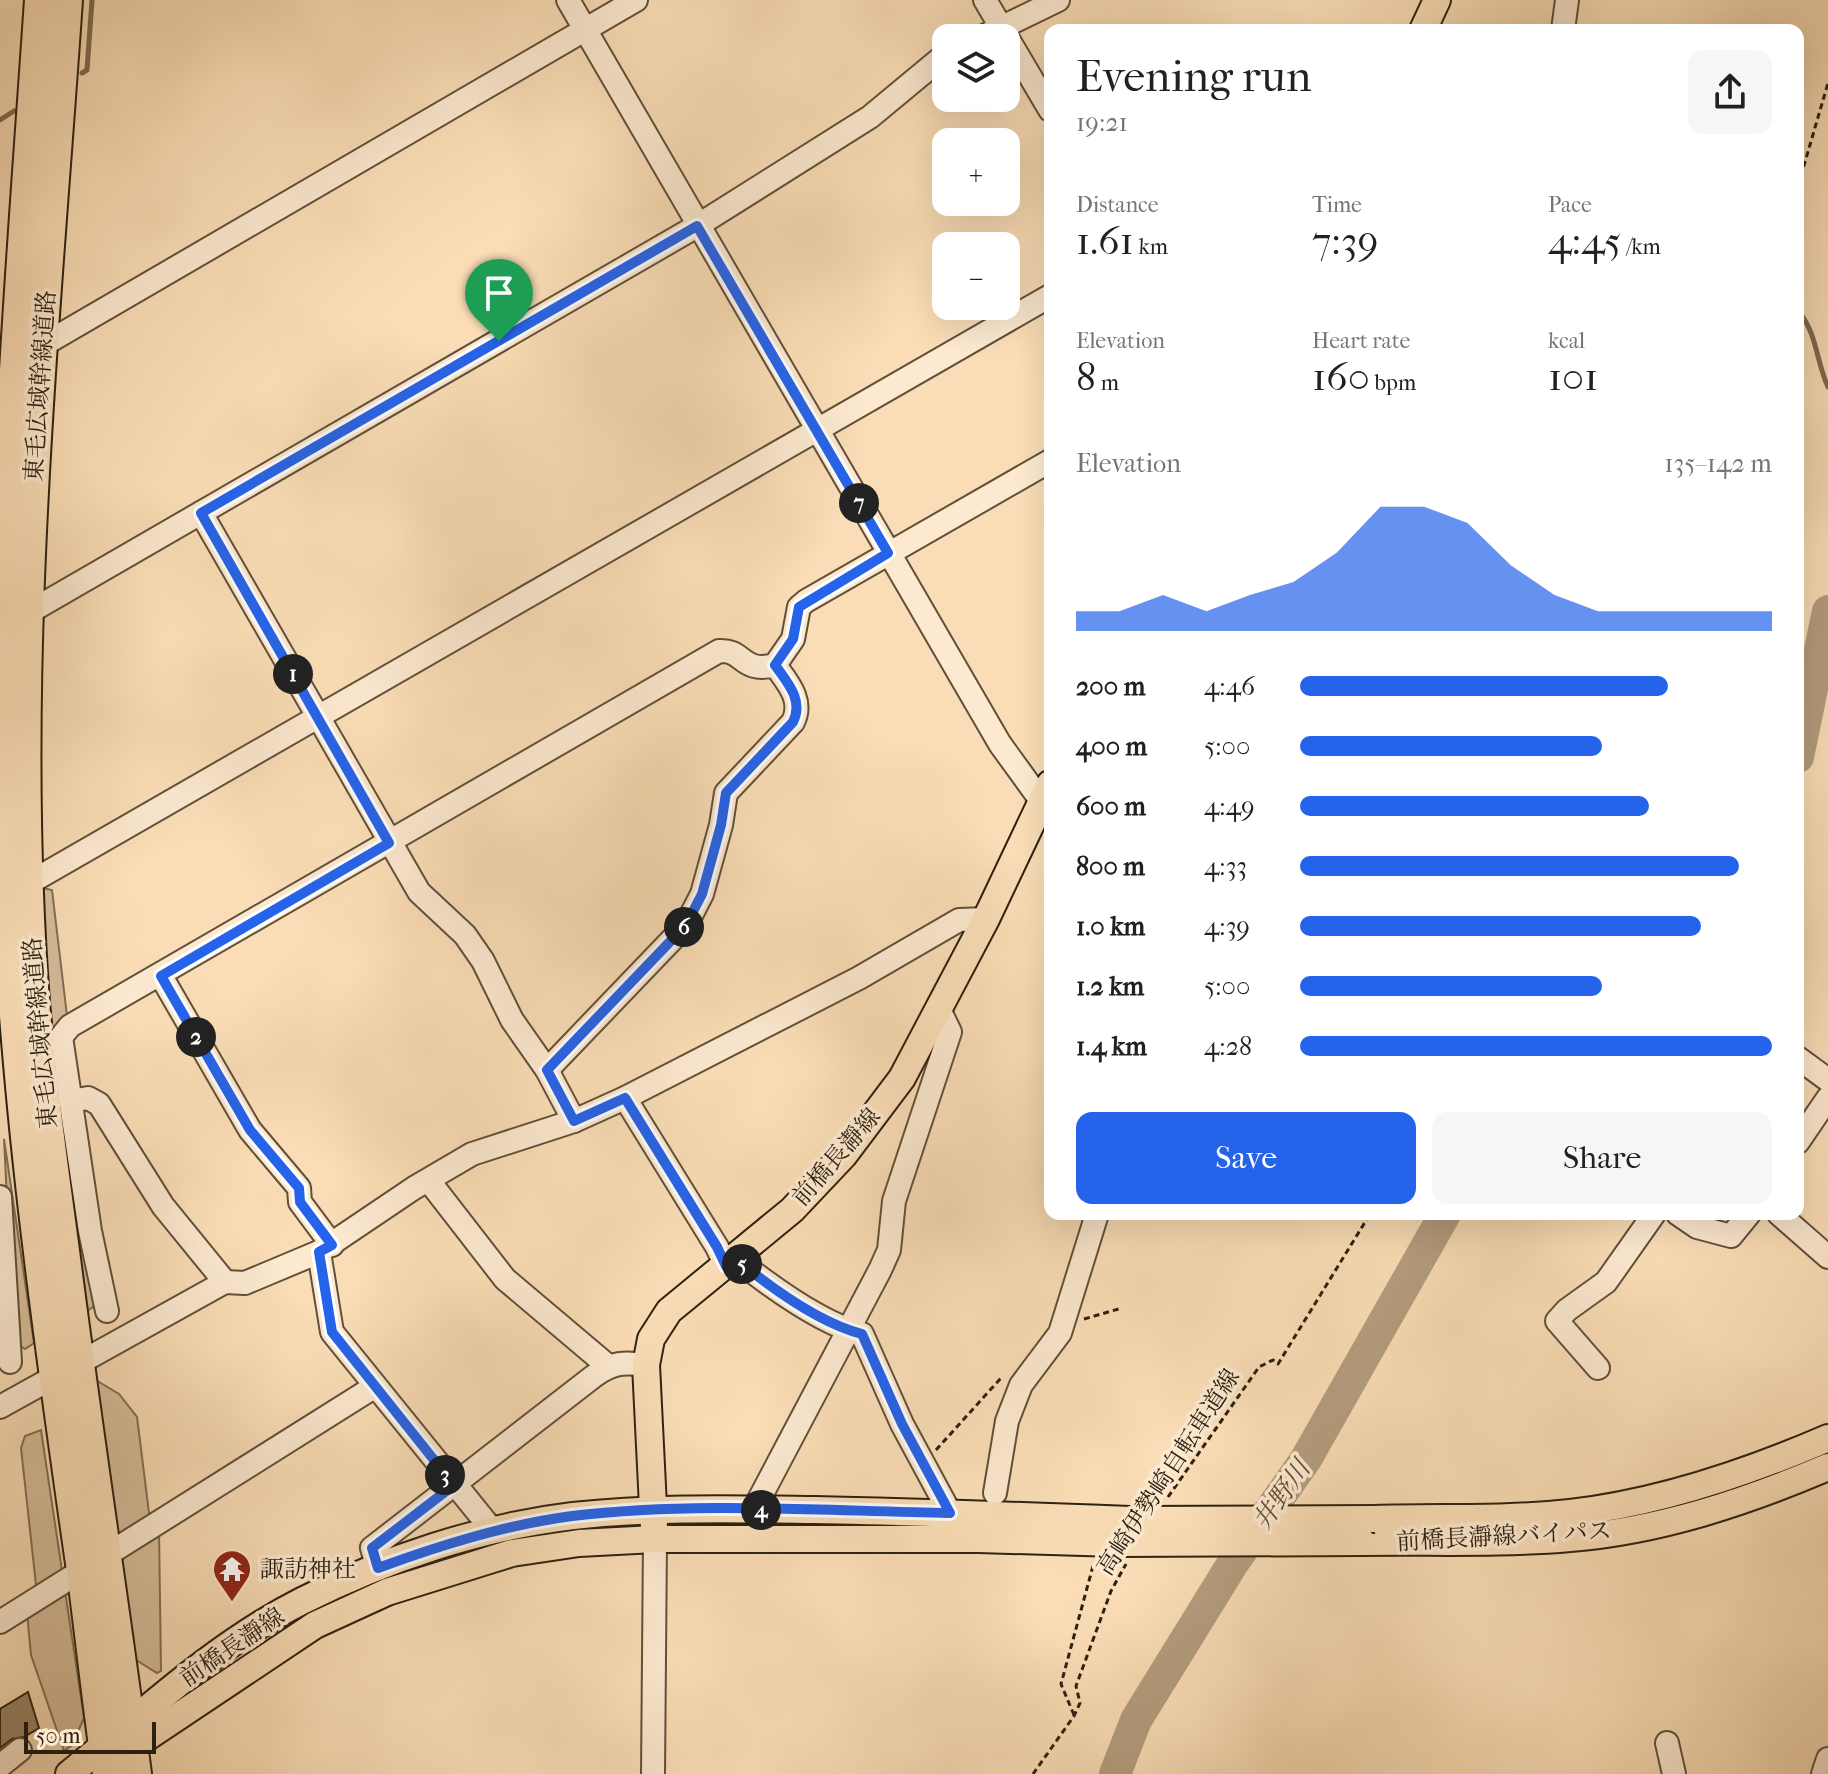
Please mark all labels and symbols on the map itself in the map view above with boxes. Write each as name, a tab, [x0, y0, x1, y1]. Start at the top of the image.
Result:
pin	[465, 259, 533, 341]
street label: 東毛広域幹線道路	[19, 289, 61, 483]
pin: 7	[839, 483, 879, 523]
pin: 1	[273, 654, 313, 694]
pin: 6	[664, 907, 704, 947]
street label: 東毛広域幹線道路	[18, 936, 62, 1130]
pin: 2	[176, 1017, 216, 1057]
street label: 前橋長瀞線	[786, 1103, 886, 1211]
pin: 5	[722, 1244, 762, 1284]
street label: 高崎伊勢崎自転車道線	[1091, 1364, 1245, 1580]
water label: 井野川	[1246, 1452, 1318, 1536]
pin: 3	[425, 1455, 465, 1495]
pin: 4	[741, 1490, 781, 1530]
street label: 前橋長瀞線バイパス	[1396, 1516, 1612, 1556]
temple icon: 諏訪神社	[211, 1548, 253, 1603]
place label: 諏訪神社	[260, 1555, 356, 1583]
street label: 前橋長瀞線	[174, 1602, 290, 1692]
scale bar	[24, 1718, 156, 1754]

